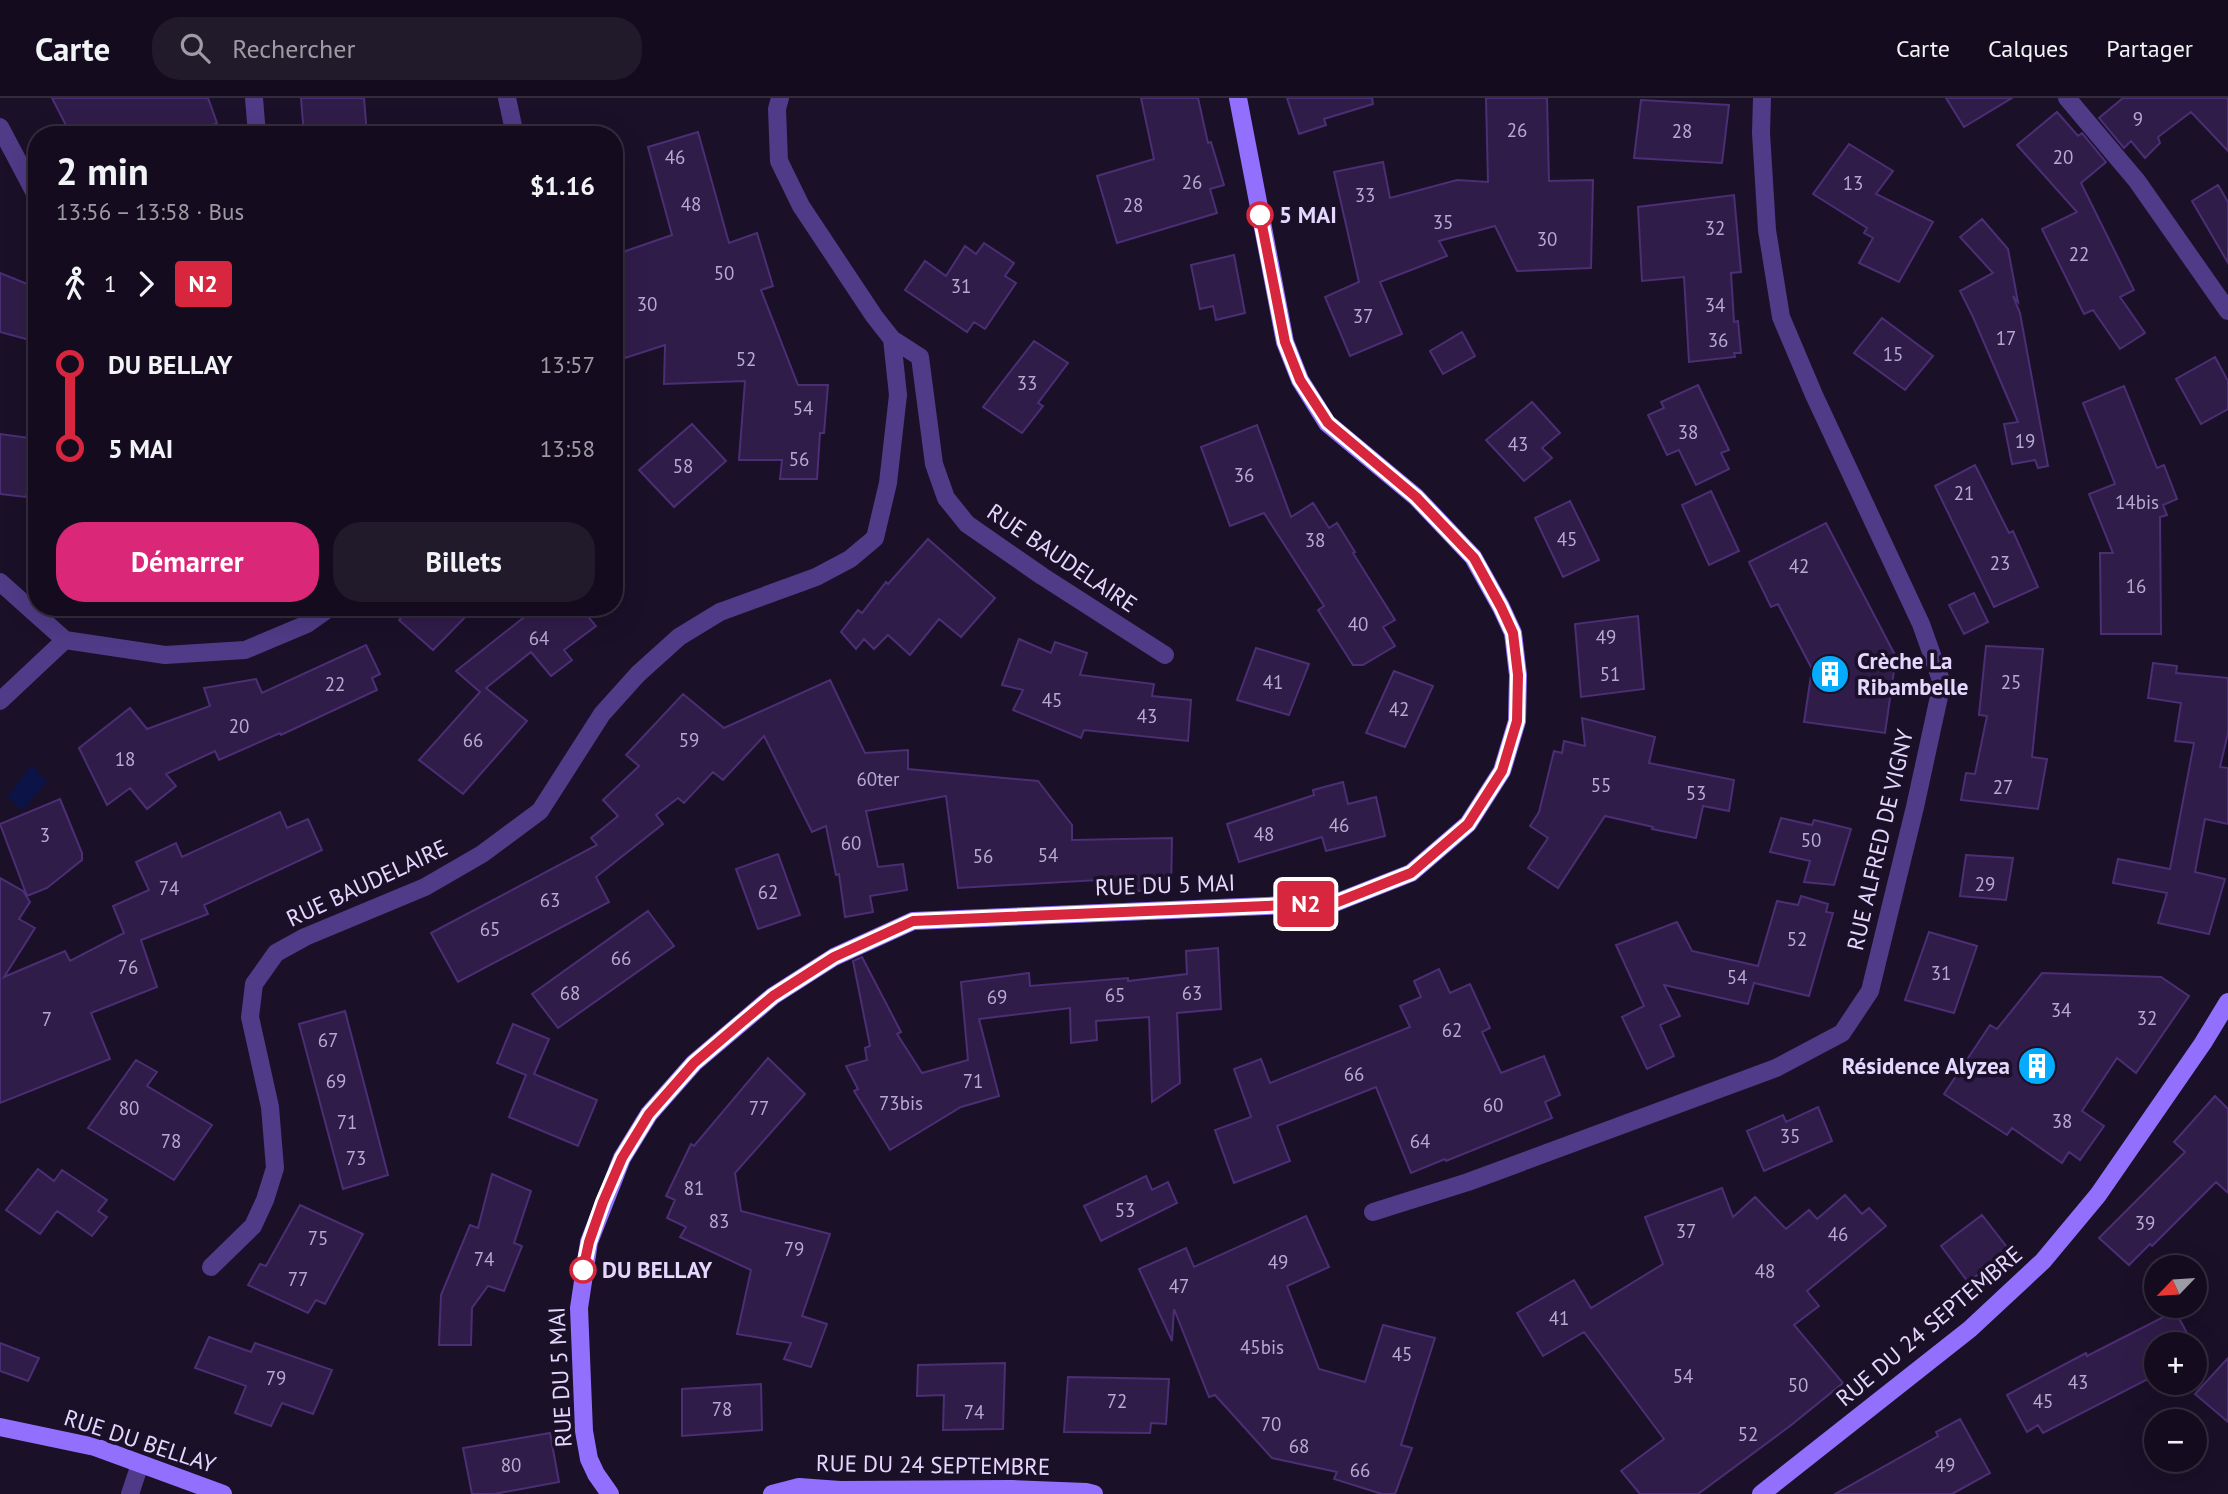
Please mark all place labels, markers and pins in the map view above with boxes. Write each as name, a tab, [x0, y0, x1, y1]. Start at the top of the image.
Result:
place label: 5 MAI	[1279, 200, 1337, 229]
marker: 5 MAI	[1247, 202, 1273, 228]
place label: Crèche La Ribambelle	[1857, 646, 1969, 701]
building icon: Crèche La Ribambelle	[1809, 653, 1851, 695]
building icon: Résidence Alyzea	[2016, 1045, 2058, 1087]
place label: Résidence Alyzea	[1842, 1051, 2010, 1080]
place label: DU BELLAY	[602, 1255, 713, 1284]
marker: DU BELLAY	[570, 1257, 596, 1283]

